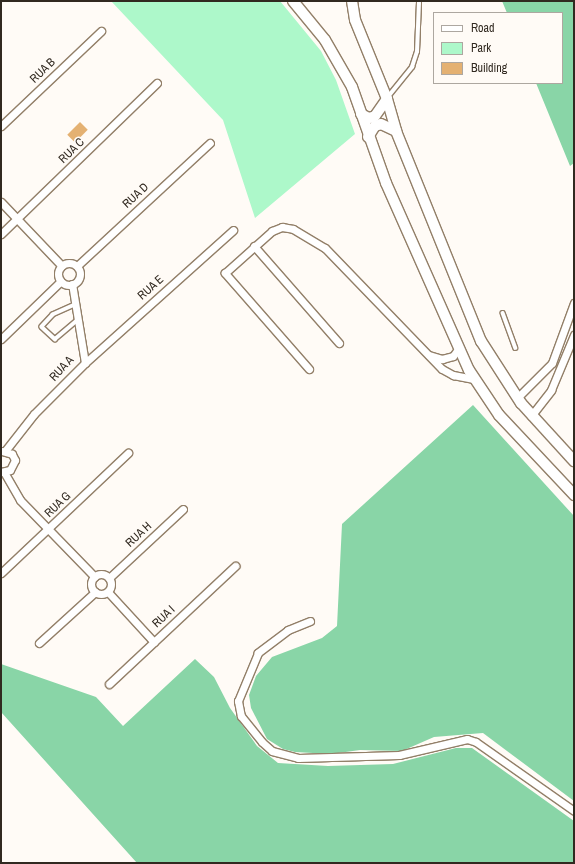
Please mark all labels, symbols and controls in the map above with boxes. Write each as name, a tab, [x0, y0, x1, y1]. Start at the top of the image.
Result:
legend	[433, 12, 563, 84]
text: Road	[471, 20, 495, 36]
text: Park	[471, 40, 491, 56]
street label: RUA B	[27, 55, 59, 87]
text: Building	[471, 60, 507, 76]
street label: RUA C	[56, 135, 88, 167]
street label: RUA D	[120, 180, 152, 212]
street label: RUA E	[135, 273, 167, 303]
street label: RUA A	[46, 353, 78, 385]
street label: RUA G	[42, 489, 74, 521]
street label: RUA H	[123, 519, 155, 551]
street label: RUA I	[149, 603, 179, 631]

